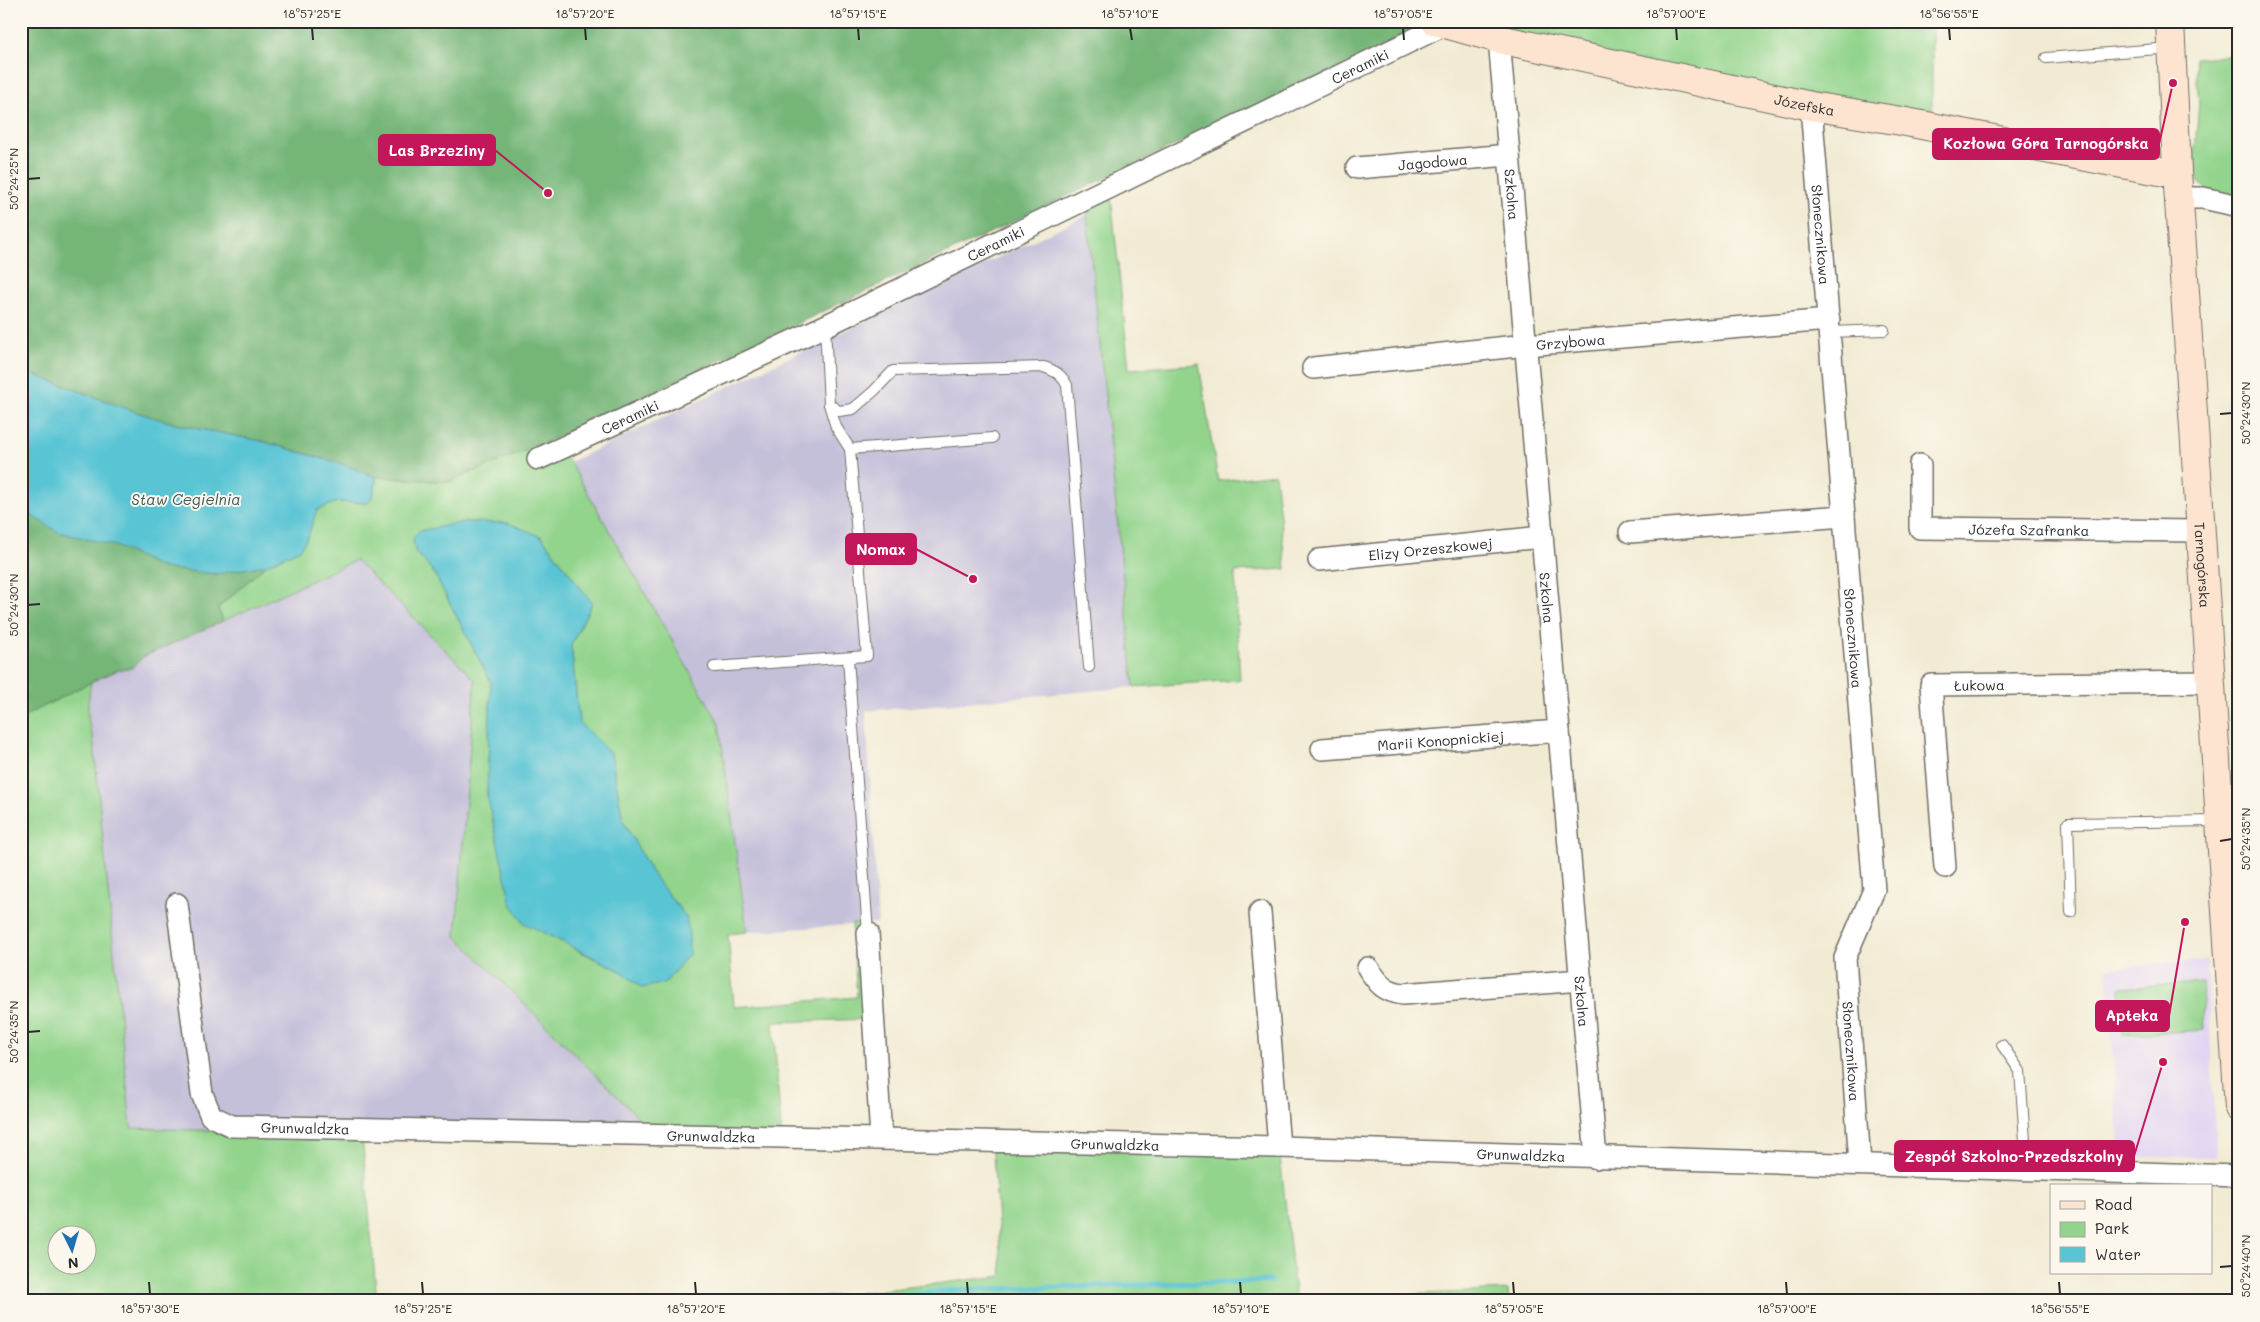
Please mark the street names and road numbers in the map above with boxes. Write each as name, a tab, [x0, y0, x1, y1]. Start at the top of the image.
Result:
street label: Ceramiki	[1328, 44, 1392, 88]
street label: Józefska	[1773, 89, 1836, 119]
street label: Jagodowa	[1397, 149, 1468, 174]
street label: Szkolna	[1501, 168, 1524, 221]
street label: Słonecznikowa	[1808, 184, 1835, 285]
street label: Ceramiki	[964, 221, 1027, 265]
street label: Grzybowa	[1535, 329, 1606, 354]
street label: Ceramiki	[598, 395, 662, 438]
street label: Józefa Szafranka	[1969, 519, 2089, 539]
street label: Tarnogórska	[2191, 521, 2215, 609]
street label: Elizy Orzeszkowej	[1367, 533, 1493, 564]
street label: Szkolna	[1536, 571, 1559, 624]
street label: Słonecznikowa	[1840, 587, 1867, 689]
street label: Łukowa	[1954, 675, 2005, 694]
street label: Marii Konopnickiej	[1377, 726, 1505, 754]
street label: Szkolna	[1571, 975, 1594, 1028]
street label: Słonecznikowa	[1839, 1001, 1865, 1102]
street label: Grunwaldzka	[261, 1117, 350, 1138]
street label: Grunwaldzka	[667, 1125, 756, 1146]
street label: Grunwaldzka	[1071, 1133, 1160, 1154]
street label: Grunwaldzka	[1476, 1143, 1566, 1165]

